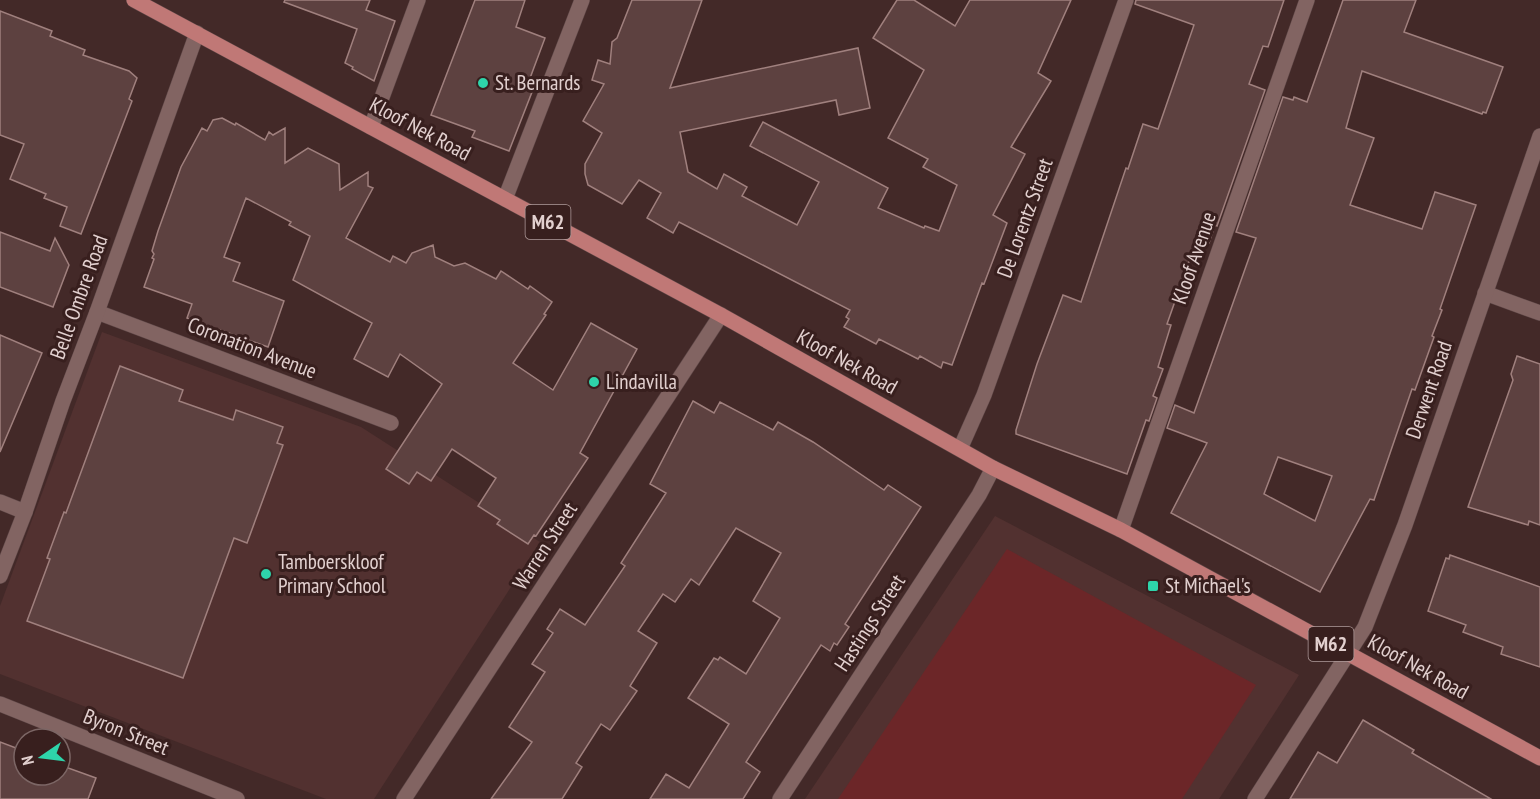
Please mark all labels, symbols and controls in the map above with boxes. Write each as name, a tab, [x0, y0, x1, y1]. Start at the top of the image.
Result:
place label: St. Bernards	[495, 69, 580, 96]
marker: St. Bernards	[476, 76, 490, 90]
street label: Kloof Nek Road	[365, 91, 476, 167]
street label: De Lorentz Street	[990, 154, 1059, 281]
road number: M62	[526, 205, 570, 239]
street label: Kloof Avenue	[1165, 208, 1222, 307]
street label: Belle Ombre Road	[44, 231, 114, 363]
street label: Coronation Avenue	[184, 311, 321, 385]
street label: Kloof Nek Road	[792, 323, 902, 400]
street label: Derwent Road	[1399, 337, 1458, 442]
place label: Lindavilla	[606, 368, 677, 395]
marker: Lindavilla	[587, 375, 601, 389]
street label: Warren Street	[506, 497, 583, 595]
place label: Tamboerskloof Primary School	[278, 548, 386, 599]
marker: Tamboerskloof Primary School	[259, 567, 273, 581]
street label: Hastings Street	[828, 569, 911, 676]
place label: St Michael's	[1165, 572, 1251, 599]
marker: St Michael's	[1146, 579, 1160, 593]
road number: M62	[1308, 627, 1354, 661]
street label: Kloof Nek Road	[1363, 628, 1473, 705]
street label: Byron Street	[80, 702, 173, 761]
north arrow	[12, 727, 72, 787]
text: N	[17, 754, 38, 767]

